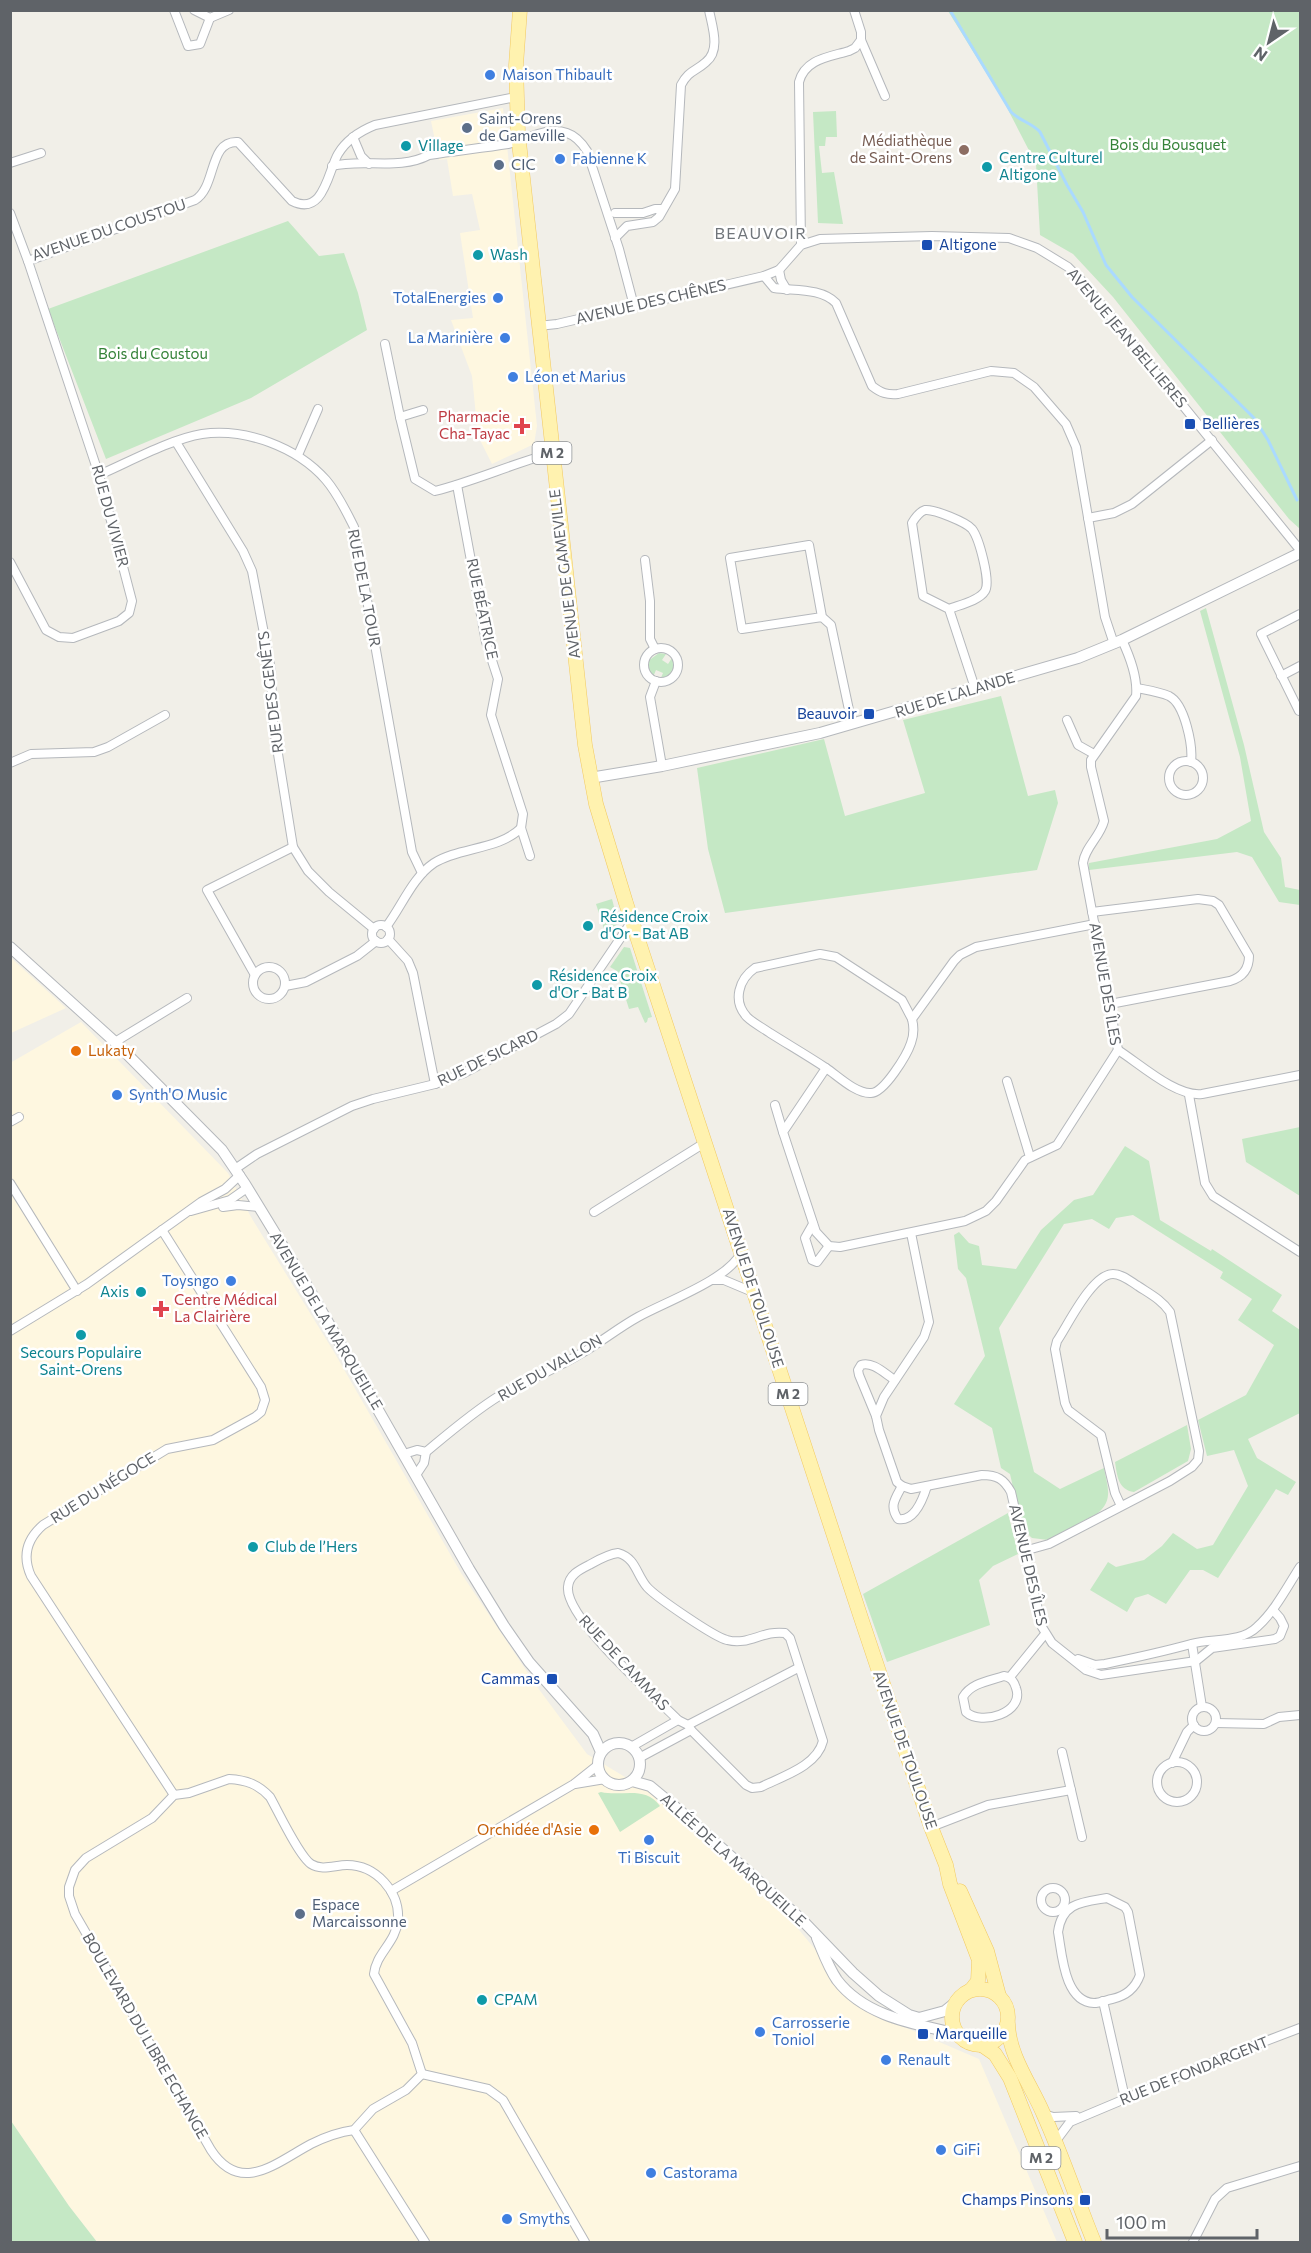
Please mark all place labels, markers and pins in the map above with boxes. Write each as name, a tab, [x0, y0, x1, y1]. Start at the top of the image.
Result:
place label: Maison Thibault	[502, 65, 612, 83]
marker: Maison Thibault	[483, 68, 497, 82]
place label: Saint-Orens de Gameville	[479, 109, 565, 144]
marker: Saint-Orens de Gameville	[460, 121, 474, 135]
place label: Médiathèque de Saint-Orens	[850, 131, 952, 166]
place label: Village	[418, 136, 464, 154]
marker: Village	[399, 139, 413, 153]
marker: Médiathèque de Saint-Orens	[957, 143, 971, 157]
place label: Centre Culturel Altigone	[999, 148, 1103, 183]
place label: Fabienne K	[572, 149, 647, 167]
marker: Fabienne K	[553, 152, 567, 166]
place label: CIC	[511, 155, 536, 173]
marker: CIC	[492, 158, 506, 172]
marker: Centre Culturel Altigone	[980, 160, 994, 174]
place label: Altigone	[939, 235, 997, 253]
marker: Altigone	[920, 238, 934, 252]
place label: Wash	[490, 245, 528, 263]
marker: Wash	[471, 248, 485, 262]
place label: TotalEnergies	[393, 288, 486, 306]
marker: TotalEnergies	[491, 291, 505, 305]
place label: La Marinière	[408, 328, 493, 346]
marker: La Marinière	[498, 331, 512, 345]
place label: Léon et Marius	[525, 367, 626, 385]
marker: Léon et Marius	[506, 370, 520, 384]
place label: Pharmacie Cha-Tayac	[438, 407, 510, 442]
place label: Bellières	[1202, 414, 1260, 432]
marker: Bellières	[1183, 417, 1197, 431]
marker: Pharmacie Cha-Tayac	[515, 419, 529, 433]
place label: Beauvoir	[797, 704, 857, 722]
marker: Beauvoir	[862, 707, 876, 721]
place label: Résidence Croix d'Or - Bat AB	[600, 907, 708, 942]
marker: Résidence Croix d'Or - Bat AB	[581, 919, 595, 933]
place label: Résidence Croix d'Or - Bat B	[549, 966, 657, 1001]
marker: Résidence Croix d'Or - Bat B	[530, 978, 544, 992]
place label: Lukaty	[88, 1041, 135, 1059]
marker: Lukaty	[69, 1044, 83, 1058]
place label: Synth'O Music	[129, 1085, 228, 1103]
marker: Synth'O Music	[110, 1088, 124, 1102]
place label: Toysngo	[162, 1271, 219, 1289]
marker: Toysngo	[224, 1274, 238, 1288]
place label: Axis	[100, 1282, 129, 1300]
marker: Axis	[134, 1285, 148, 1299]
place label: Centre Médical La Clairière	[174, 1290, 277, 1325]
marker: Centre Médical La Clairière	[152, 1300, 170, 1318]
marker: Secours Populaire Saint-Orens	[74, 1328, 88, 1342]
place label: Secours Populaire Saint-Orens	[20, 1343, 142, 1378]
place label: Club de l’Hers	[265, 1537, 358, 1555]
marker: Club de l’Hers	[246, 1540, 260, 1554]
place label: Cammas	[481, 1669, 540, 1687]
marker: Cammas	[545, 1672, 559, 1686]
place label: Orchidée d'Asie	[477, 1820, 582, 1838]
marker: Orchidée d'Asie	[587, 1823, 601, 1837]
marker: Ti Biscuit	[642, 1833, 656, 1847]
place label: Ti Biscuit	[618, 1848, 680, 1866]
place label: Espace Marcaissonne	[312, 1895, 407, 1930]
marker: Espace Marcaissonne	[293, 1907, 307, 1921]
place label: CPAM	[494, 1990, 538, 2008]
marker: CPAM	[475, 1993, 489, 2007]
place label: Carrosserie Toniol	[772, 2013, 850, 2048]
place label: Marqueille	[935, 2024, 1007, 2042]
marker: Carrosserie Toniol	[753, 2025, 767, 2039]
marker: Marqueille	[916, 2027, 930, 2041]
place label: Renault	[898, 2050, 950, 2068]
marker: Renault	[879, 2053, 893, 2067]
place label: GiFi	[953, 2140, 980, 2158]
marker: GiFi	[934, 2143, 948, 2157]
place label: Castorama	[663, 2163, 738, 2181]
marker: Castorama	[644, 2166, 658, 2180]
place label: Champs Pinsons	[962, 2190, 1073, 2208]
marker: Champs Pinsons	[1078, 2193, 1092, 2207]
place label: Smyths	[519, 2209, 570, 2227]
marker: Smyths	[500, 2212, 514, 2226]

